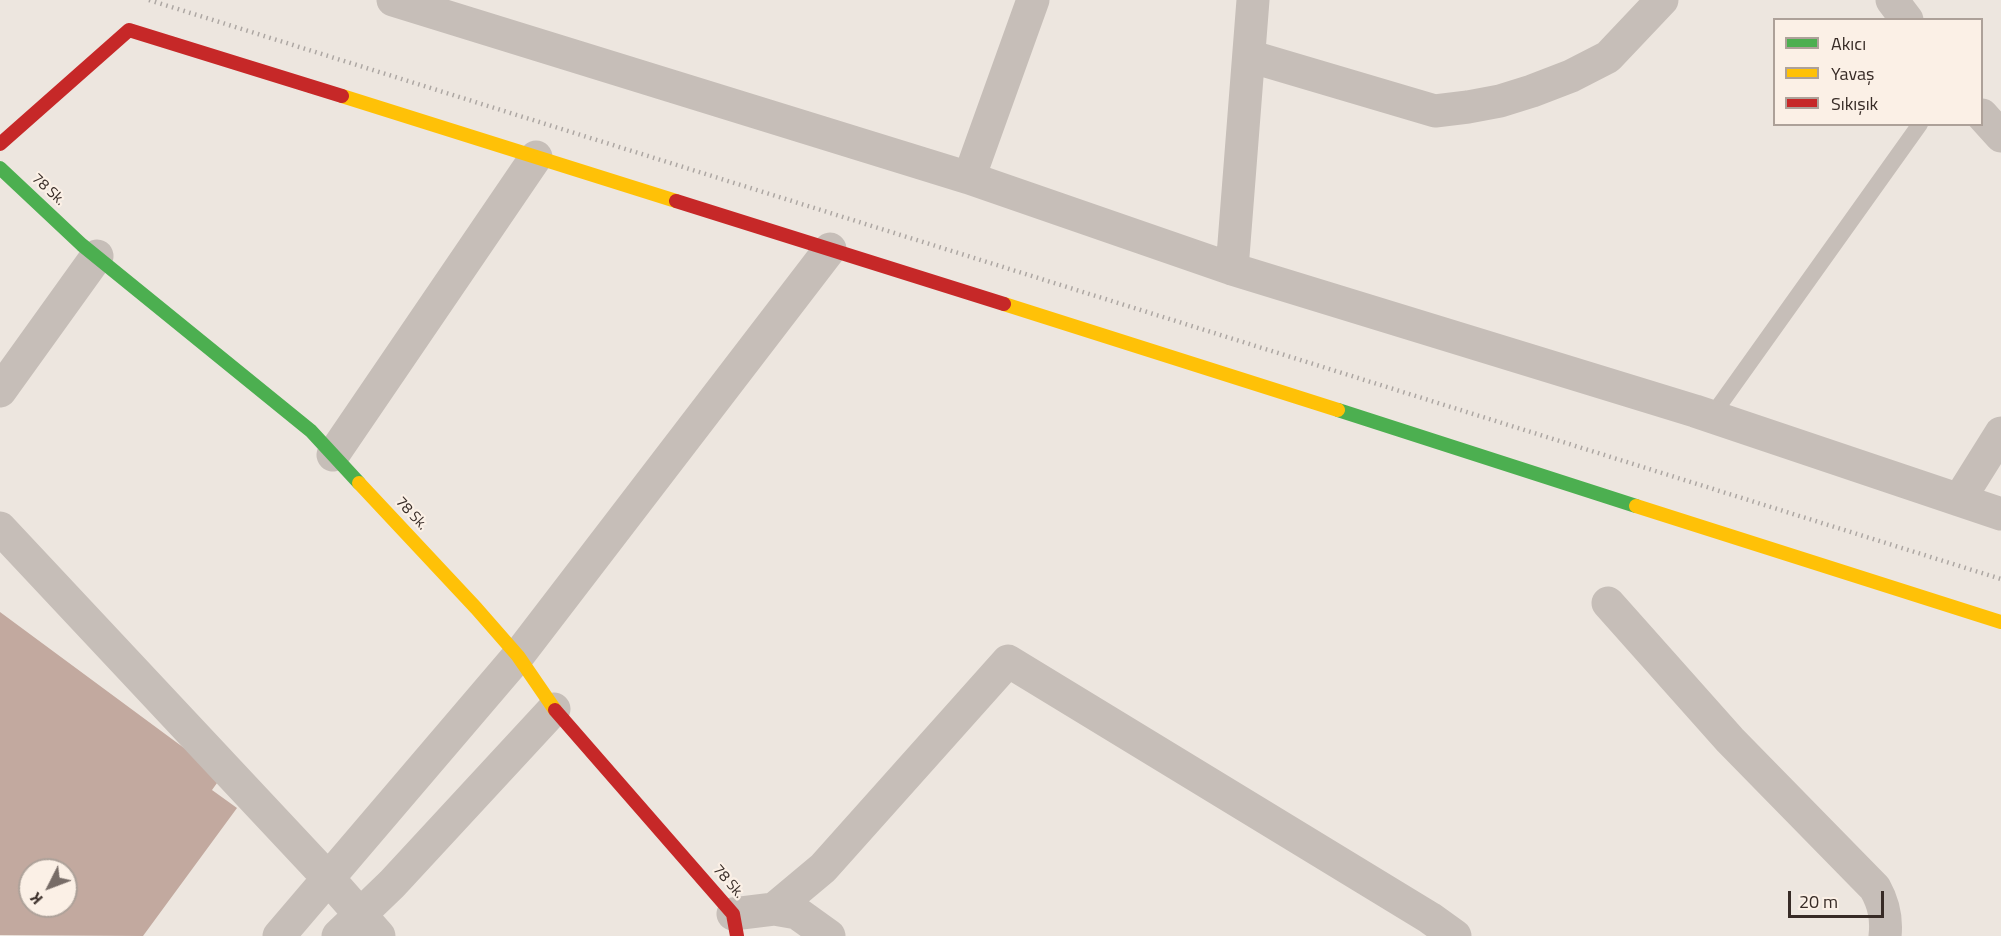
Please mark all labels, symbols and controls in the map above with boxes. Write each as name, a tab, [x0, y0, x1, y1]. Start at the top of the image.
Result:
legend	[1773, 18, 1983, 126]
text: Akıcı	[1831, 30, 1866, 57]
text: Yavaş	[1831, 60, 1874, 87]
text: Sıkışık	[1831, 90, 1878, 117]
street label: 78 Sk.	[28, 170, 68, 210]
street label: 78 Sk.	[391, 494, 431, 534]
north arrow	[18, 858, 78, 918]
street label: 78 Sk.	[709, 862, 747, 902]
scale bar	[1791, 879, 1887, 917]
text: K	[24, 887, 48, 910]
text: 20 m	[1799, 888, 1838, 915]

